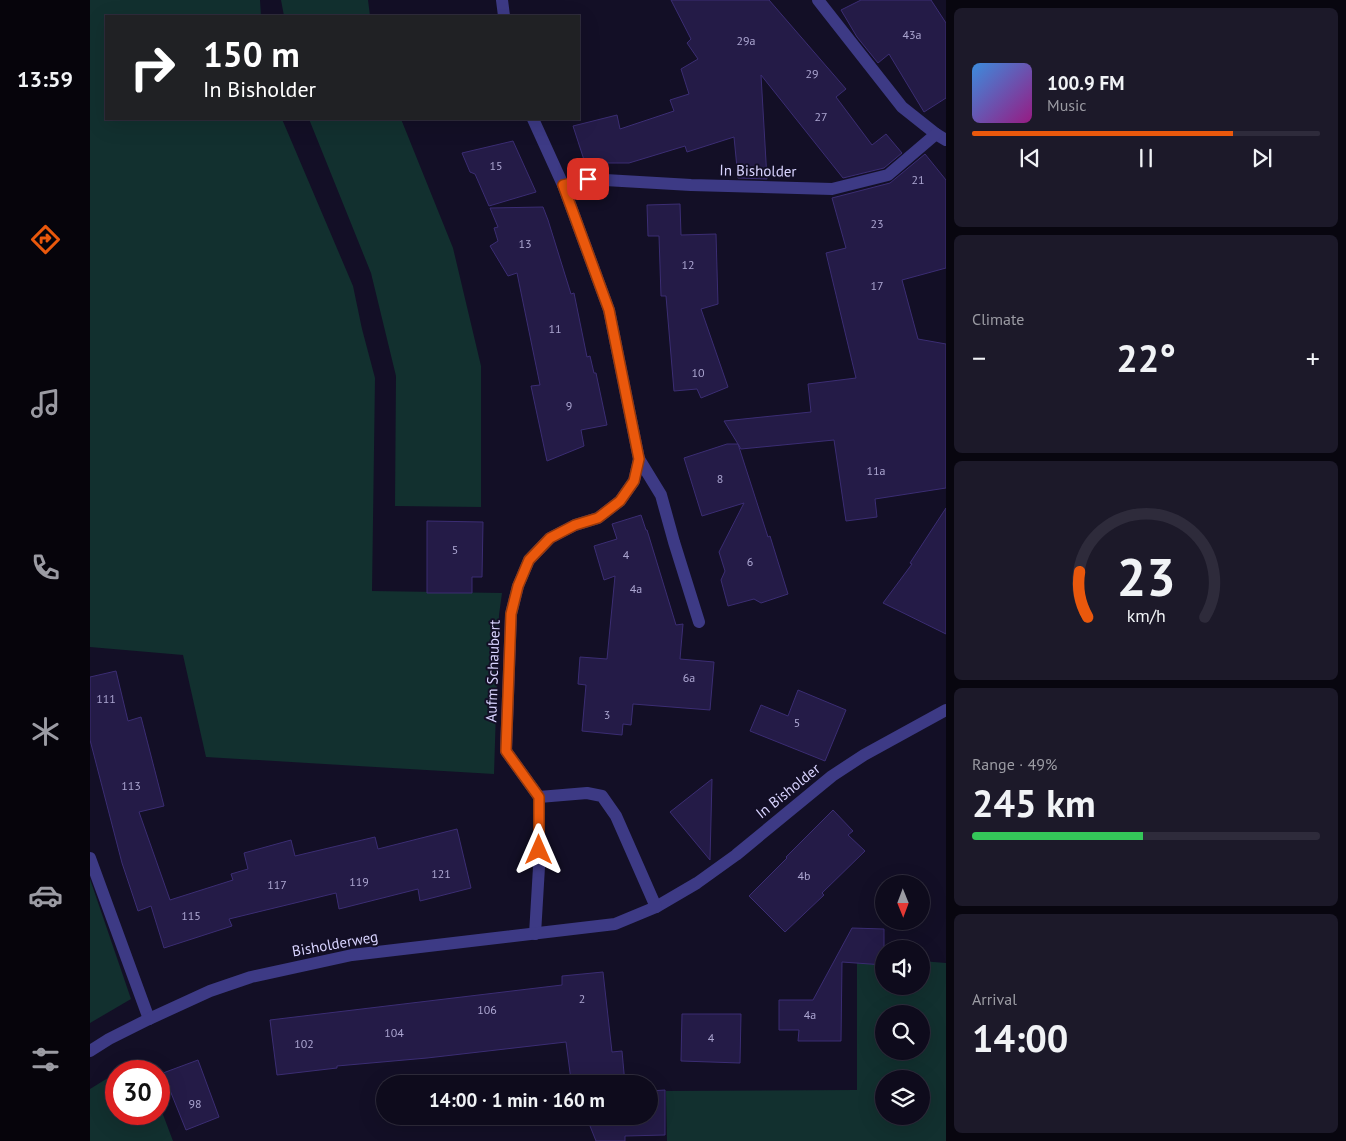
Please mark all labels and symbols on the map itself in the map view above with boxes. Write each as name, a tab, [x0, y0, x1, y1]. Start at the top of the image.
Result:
house number: 43a	[902, 27, 922, 42]
house number: 29a	[736, 33, 756, 48]
house number: 29	[805, 66, 819, 81]
house number: 27	[814, 109, 828, 124]
house number: 15	[489, 158, 503, 173]
pin	[567, 158, 609, 200]
street label: In Bisholder	[719, 160, 797, 181]
house number: 21	[911, 172, 925, 187]
house number: 23	[870, 216, 884, 231]
house number: 13	[518, 236, 532, 251]
house number: 12	[681, 257, 695, 272]
house number: 17	[870, 278, 884, 293]
house number: 11	[548, 321, 562, 336]
house number: 10	[691, 365, 705, 380]
house number: 9	[566, 398, 572, 413]
house number: 11a	[866, 463, 886, 478]
house number: 8	[717, 471, 723, 486]
house number: 5	[452, 542, 458, 557]
house number: 4	[623, 547, 630, 562]
house number: 6	[747, 554, 753, 569]
house number: 4a	[630, 581, 642, 596]
street label: Aufm Schaubert	[481, 619, 504, 723]
house number: 6a	[683, 670, 695, 685]
house number: 111	[96, 691, 116, 706]
house number: 3	[604, 707, 610, 722]
house number: 5	[794, 715, 800, 730]
street label: In Bisholder	[752, 759, 824, 822]
house number: 113	[121, 778, 141, 793]
position arrow	[512, 823, 564, 875]
house number: 121	[431, 866, 451, 881]
house number: 4b	[797, 868, 811, 883]
house number: 119	[349, 874, 369, 889]
north arrow	[875, 875, 930, 930]
house number: 117	[267, 877, 287, 892]
house number: 115	[181, 908, 201, 923]
street label: Bisholderweg	[290, 927, 379, 960]
house number: 2	[579, 991, 585, 1006]
house number: 106	[477, 1002, 497, 1017]
house number: 4a	[804, 1007, 816, 1022]
house number: 104	[384, 1025, 404, 1040]
house number: 4	[708, 1030, 715, 1045]
house number: 102	[294, 1036, 314, 1051]
speed limit sign: 30	[105, 1060, 170, 1125]
house number: 98	[188, 1096, 202, 1111]

